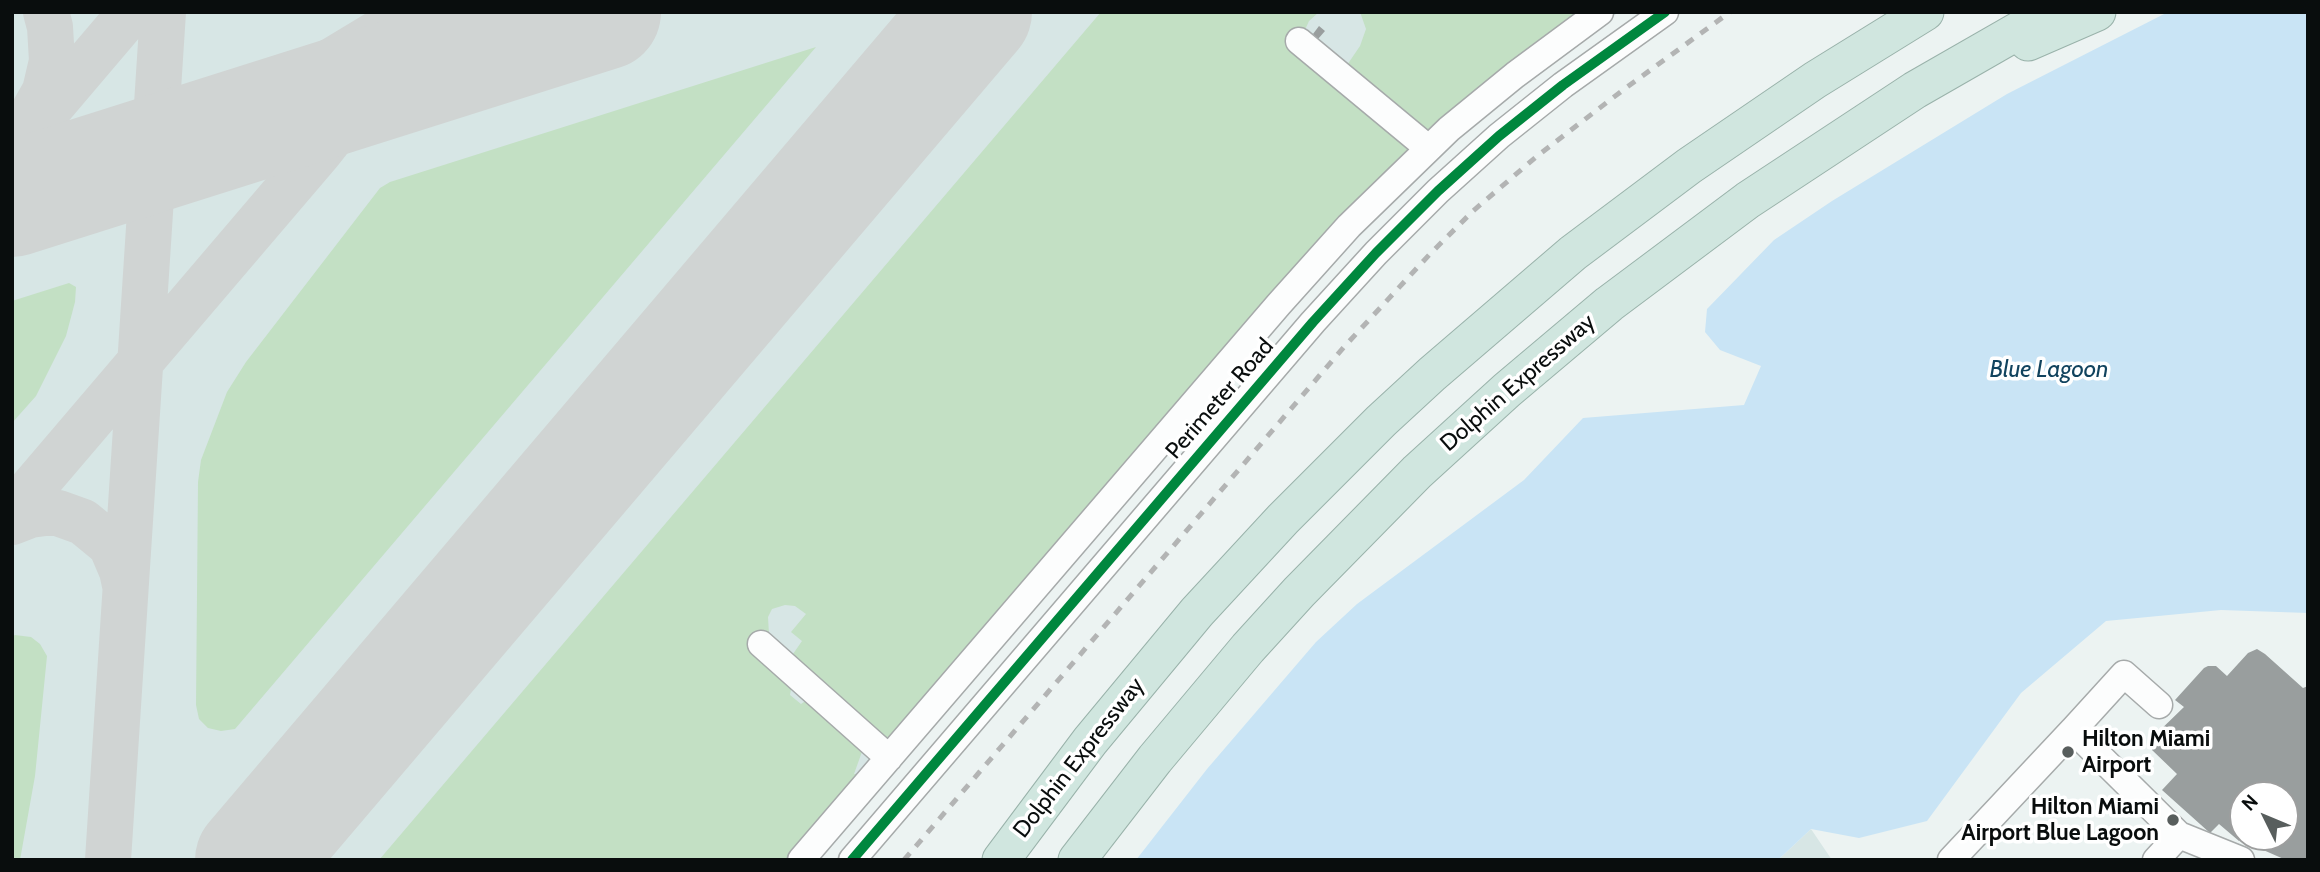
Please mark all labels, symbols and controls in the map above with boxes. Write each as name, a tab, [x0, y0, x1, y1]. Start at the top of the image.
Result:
street label: Dolphin Expressway	[1435, 308, 1601, 458]
street label: Perimeter Road	[1160, 333, 1280, 465]
water label: Blue Lagoon	[1990, 356, 2108, 384]
street label: Dolphin Expressway	[1008, 672, 1150, 844]
place label: Hilton Miami Airport	[2082, 725, 2210, 779]
marker: Hilton Miami Airport	[2060, 744, 2076, 760]
north arrow	[2229, 781, 2299, 851]
text: N	[2237, 790, 2263, 815]
place label: Hilton Miami Airport Blue Lagoon	[1961, 793, 2159, 847]
marker: Hilton Miami Airport Blue Lagoon	[2165, 812, 2181, 828]

